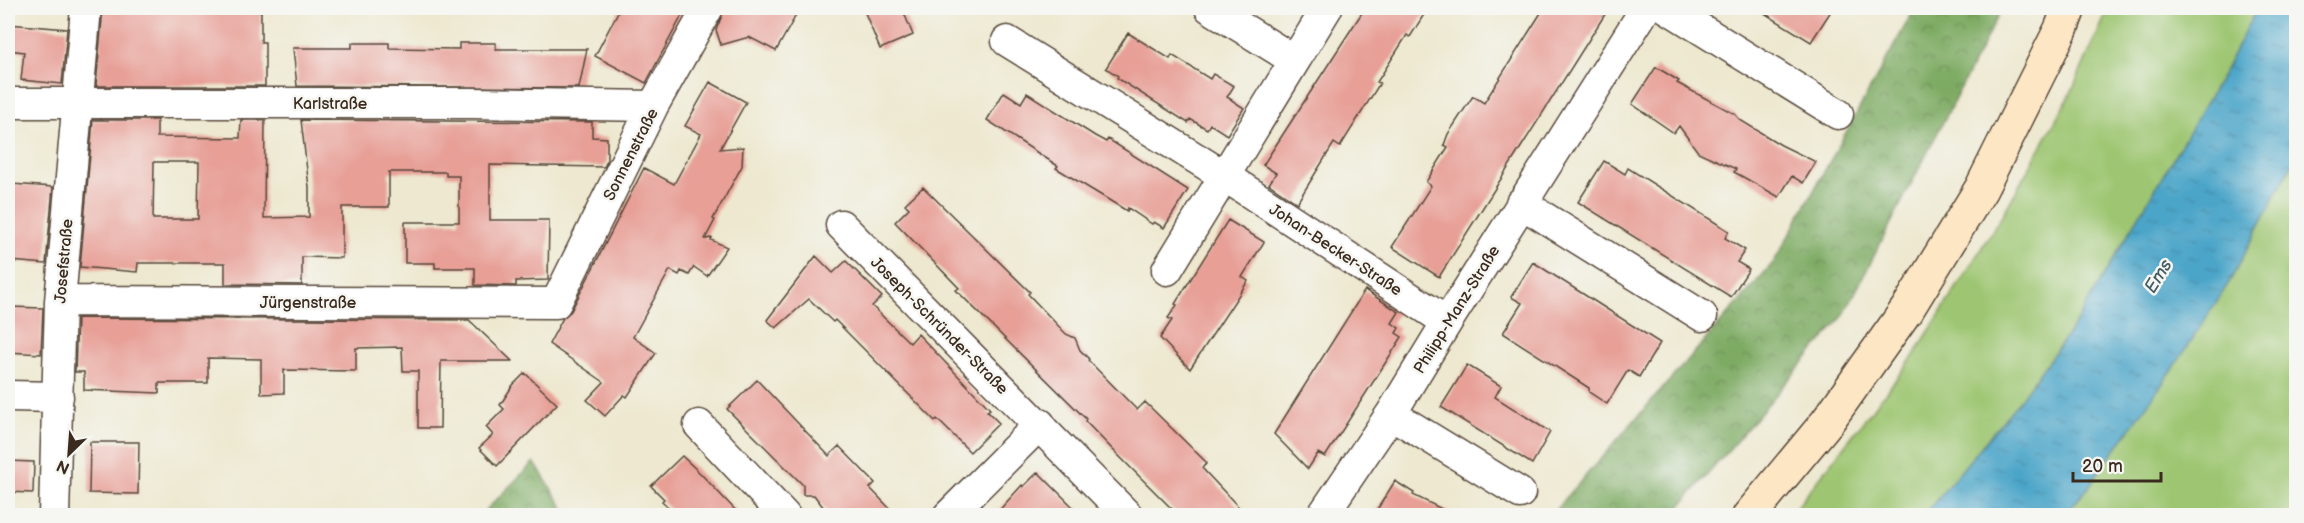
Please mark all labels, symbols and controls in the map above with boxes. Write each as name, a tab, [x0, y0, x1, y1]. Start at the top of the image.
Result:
street label: Karlstraße	[293, 95, 368, 114]
street label: Sonnenstraße	[600, 105, 663, 204]
street label: Johan-Becker-Straße	[1265, 200, 1406, 301]
street label: Josefstraße	[51, 218, 78, 304]
street label: Philipp-Manz-Straße	[1410, 242, 1505, 377]
street label: Joseph-Schründer-Straße	[866, 253, 1012, 399]
water label: Ems	[2140, 256, 2177, 297]
street label: Jürgenstraße	[260, 294, 357, 313]
north arrow	[39, 424, 99, 484]
scale bar	[2073, 445, 2162, 483]
text: N	[54, 455, 73, 477]
text: 20 m	[2082, 456, 2123, 477]

